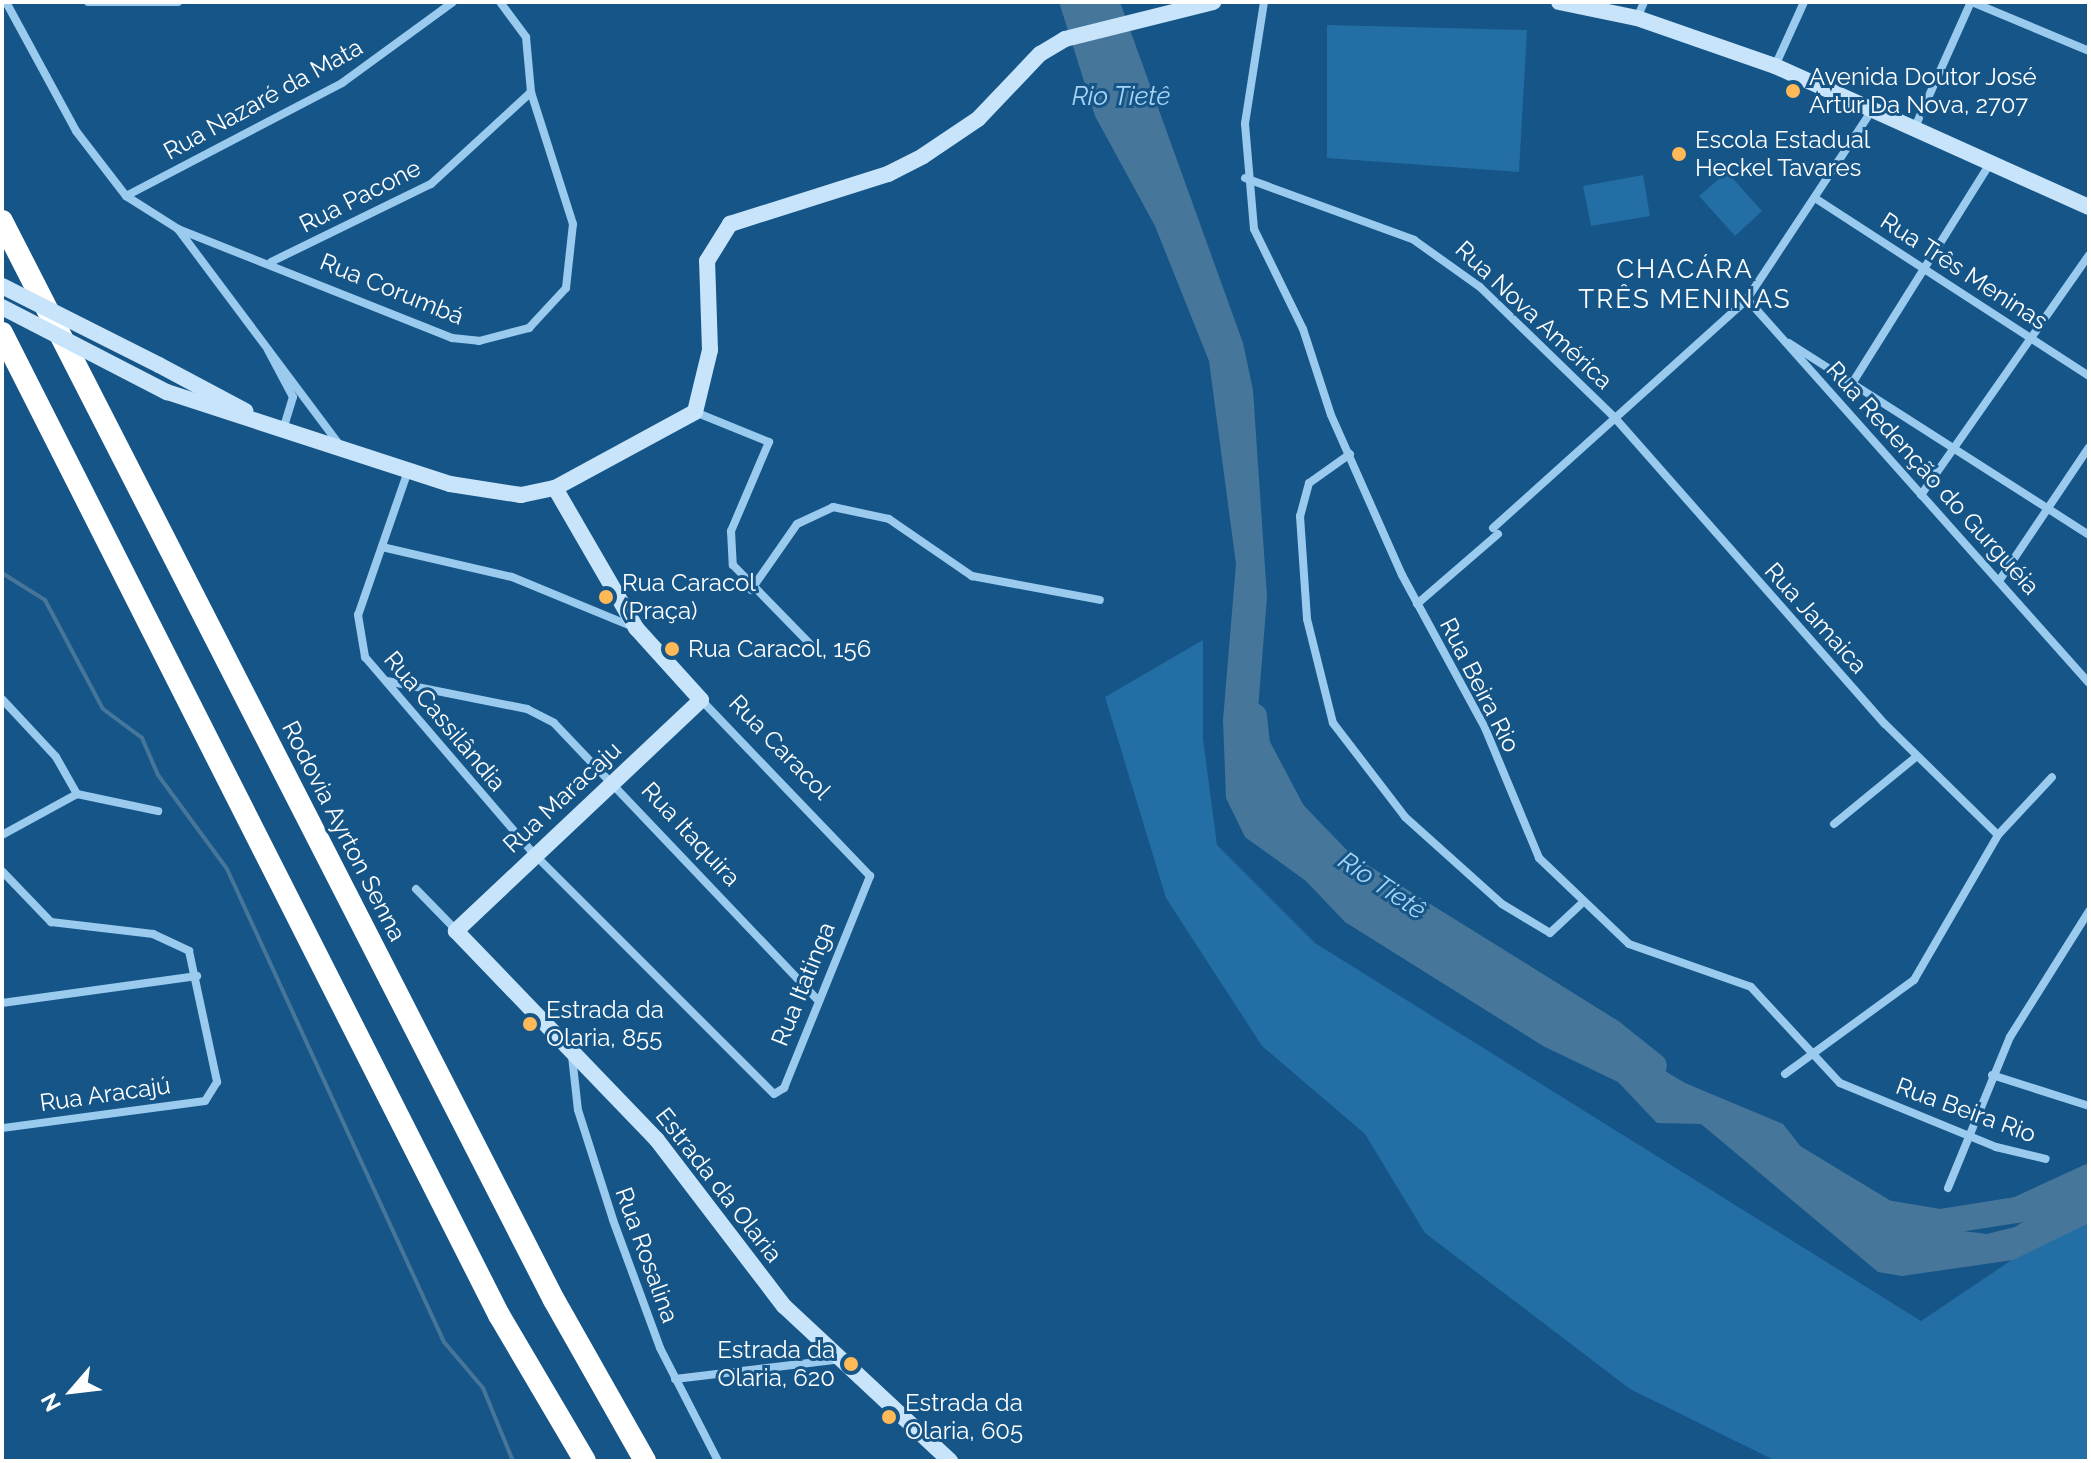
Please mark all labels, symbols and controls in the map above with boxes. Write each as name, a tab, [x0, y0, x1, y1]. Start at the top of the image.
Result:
street label: Rua Nazaré da Mata	[159, 32, 367, 166]
place label: Avenida Doutor José Artur Da Nova, 2707	[1809, 63, 2038, 119]
water label: Rio Tietê	[1071, 81, 1171, 113]
marker: Avenida Doutor José Artur Da Nova, 2707	[1784, 82, 1802, 100]
place label: Escola Estadual Heckel Tavares	[1695, 126, 1870, 182]
marker: Escola Estadual Heckel Tavares	[1670, 145, 1688, 163]
street label: Rua Pacone	[295, 153, 425, 239]
street label: Rua Três Meninas	[1875, 206, 2053, 336]
street label: Rua Nova América	[1449, 235, 1619, 395]
street label: Rua Corumbá	[316, 247, 468, 331]
district label: CHACÁRA TRÊS MENINAS	[1578, 254, 1792, 316]
street label: Rua Redenção do Gurguéia	[1820, 355, 2046, 601]
street label: Rua Jamaica	[1758, 556, 1874, 680]
place label: Rua Caracol (Praça)	[622, 569, 756, 625]
marker: Rua Caracol (Praça)	[597, 588, 615, 606]
street label: Rua Beira Rio	[1434, 613, 1526, 757]
place label: Rua Caracol, 156	[688, 635, 871, 663]
marker: Rua Caracol, 156	[663, 640, 681, 658]
street label: Rua Cassilândia	[378, 645, 512, 797]
street label: Rua Caracol	[723, 689, 837, 805]
street label: Rodovia Ayrton Senna	[276, 716, 412, 946]
street label: Rua Maracaju	[497, 735, 627, 859]
street label: Rua Itaquira	[636, 776, 746, 892]
water label: Rio Tietê	[1332, 845, 1432, 927]
street label: Rua Itatinga	[765, 918, 841, 1050]
place label: Estrada da Olaria, 855	[546, 996, 664, 1052]
marker: Estrada da Olaria, 855	[521, 1015, 539, 1033]
street label: Rua Aracajú	[37, 1071, 173, 1117]
street label: Rua Beira Rio	[1892, 1071, 2040, 1149]
street label: Estrada da Olaria	[650, 1102, 788, 1268]
street label: Rua Rosalina	[609, 1183, 685, 1327]
place label: Estrada da Olaria, 620	[717, 1336, 835, 1392]
north arrow	[32, 1351, 112, 1431]
marker: Estrada da Olaria, 620	[842, 1355, 860, 1373]
text: N	[35, 1389, 66, 1416]
place label: Estrada da Olaria, 605	[905, 1389, 1023, 1445]
marker: Estrada da Olaria, 605	[880, 1408, 898, 1426]

